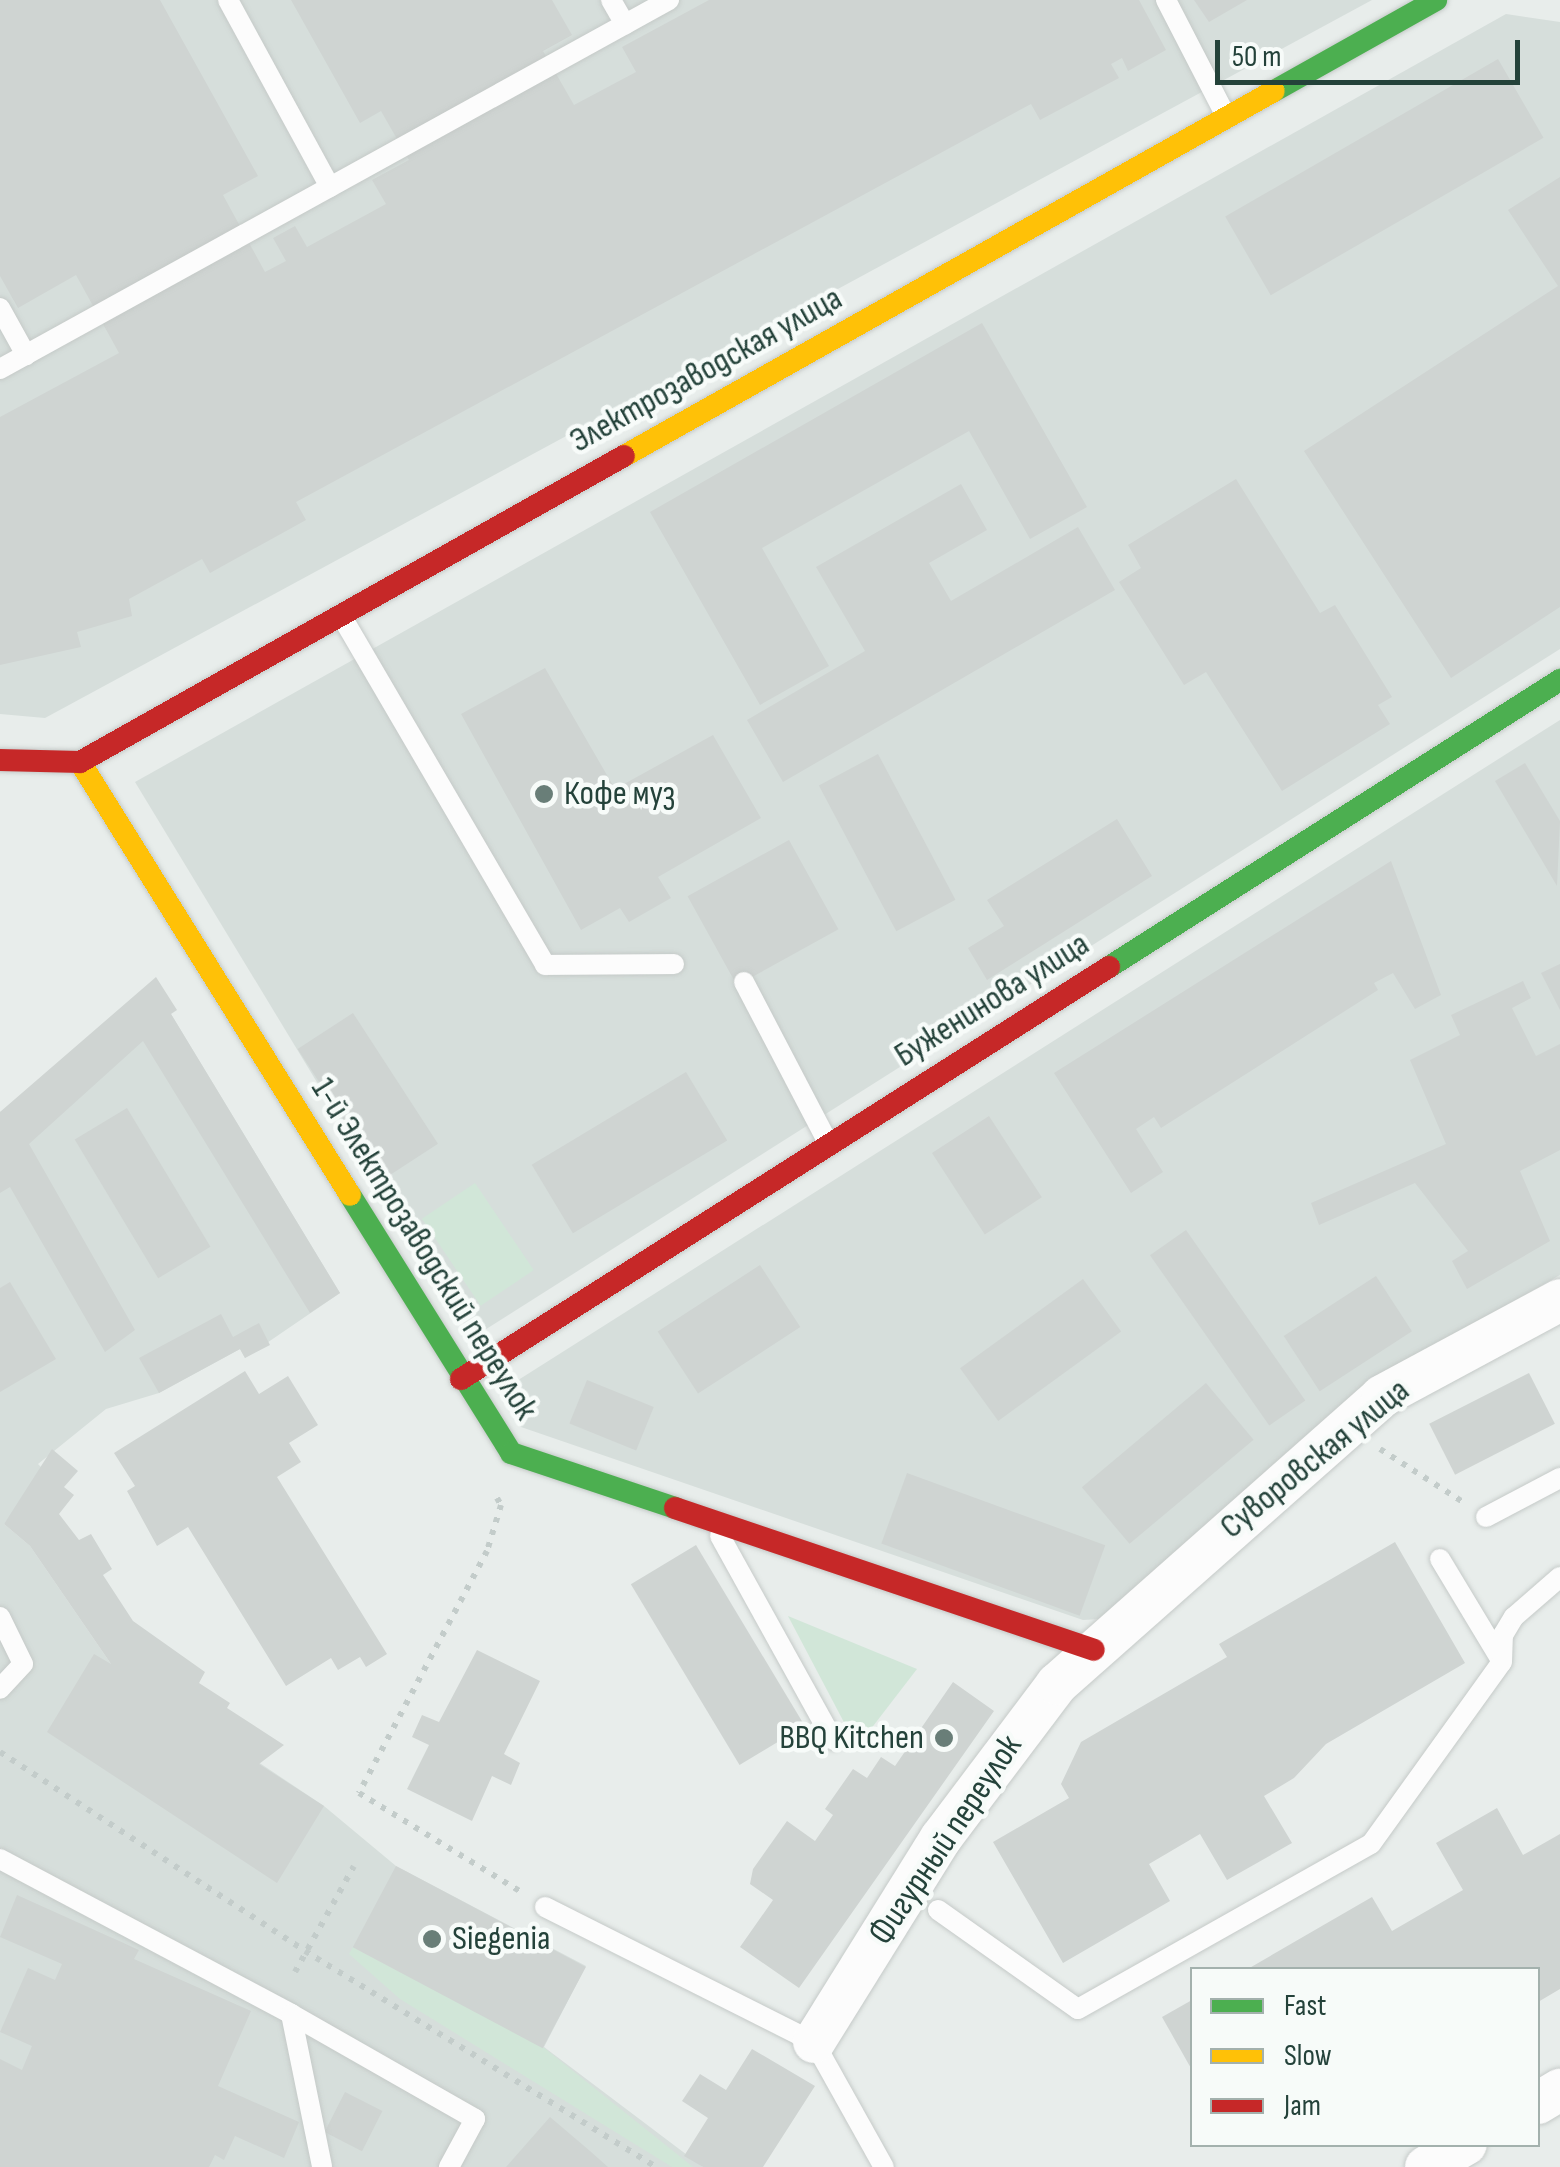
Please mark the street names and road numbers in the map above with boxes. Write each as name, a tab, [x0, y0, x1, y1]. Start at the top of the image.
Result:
street label: Электрозаводская улица	[562, 278, 850, 462]
street label: Буженинова улица	[887, 924, 1097, 1076]
street label: 1-й Электрозаводский переулок	[301, 1070, 547, 1428]
street label: Суворовская улица	[1212, 1370, 1418, 1548]
street label: Фигурный переулок	[861, 1727, 1031, 1953]

